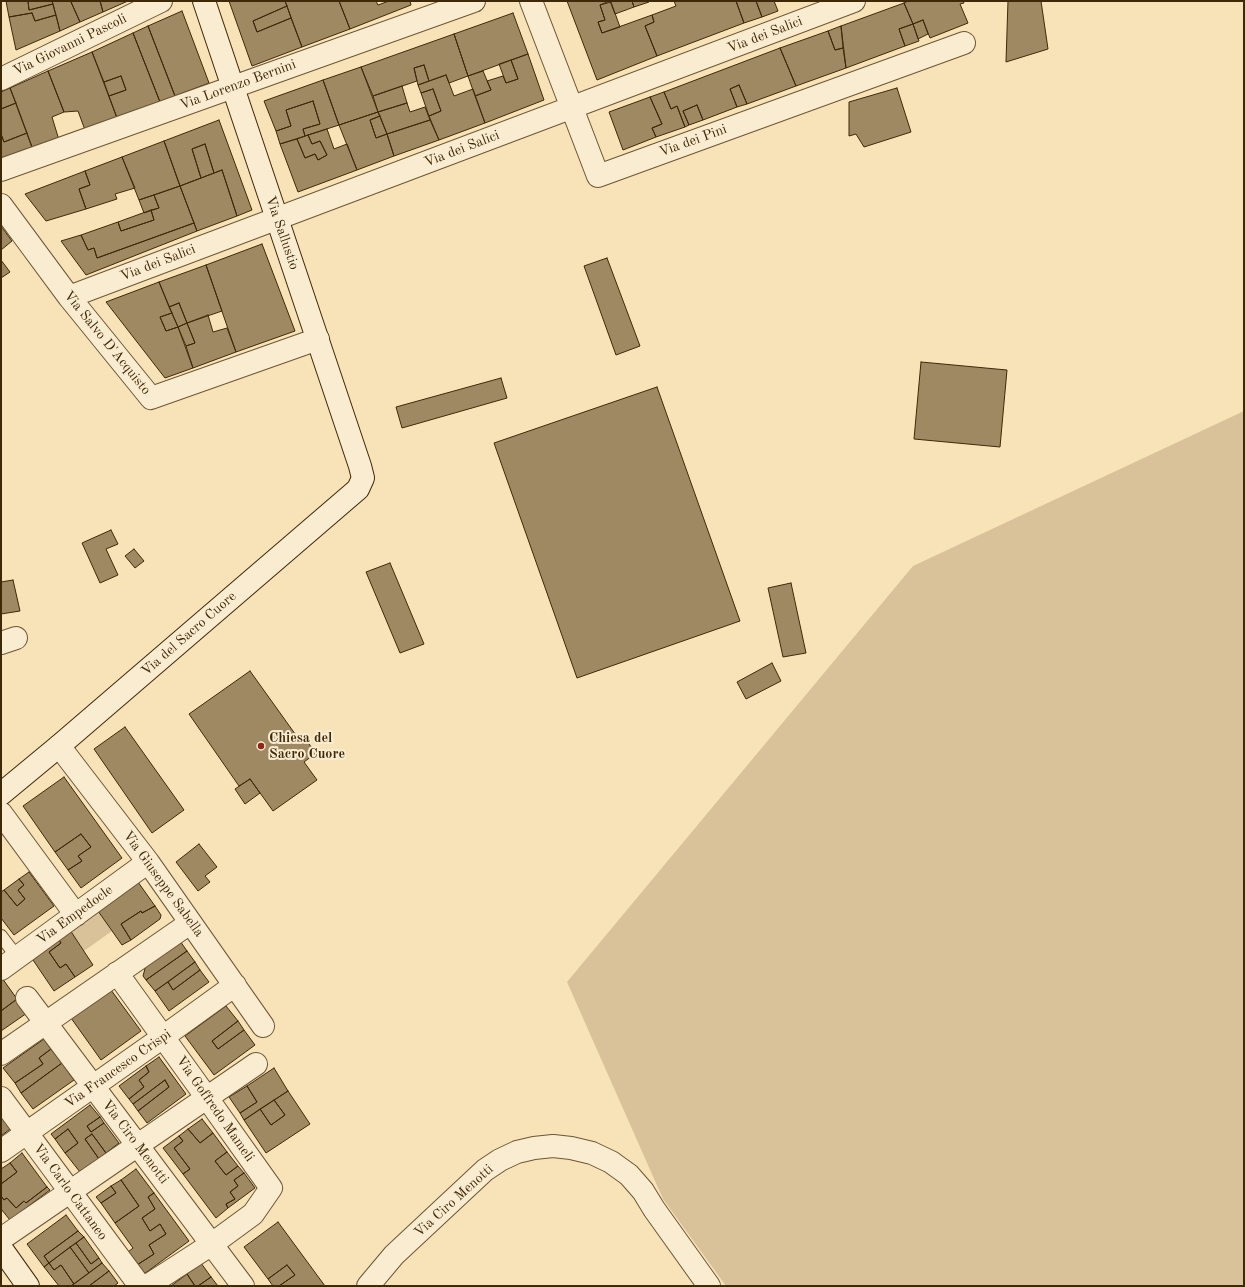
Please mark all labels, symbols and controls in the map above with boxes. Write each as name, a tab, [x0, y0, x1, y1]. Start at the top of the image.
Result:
street label: Via Giovanni Pascoli	[10, 10, 130, 80]
street label: Via dei Salici	[725, 13, 805, 57]
street label: Via Lorenzo Bernini	[178, 56, 298, 114]
street label: Via dei Pini	[657, 121, 729, 161]
street label: Via dei Salici	[422, 127, 502, 171]
street label: Via Sallustio	[262, 194, 302, 272]
street label: Via dei Salici	[118, 241, 198, 285]
street label: Via Salvo D'Acquisto	[60, 288, 154, 398]
street label: Via del Sacro Cuore	[138, 588, 240, 680]
place label: Chiesa del Sacro Cuore	[269, 730, 345, 762]
marker: Chiesa del Sacro Cuore	[256, 741, 266, 751]
street label: Via Giuseppe Sabella	[119, 828, 207, 940]
street label: Via Empedocle	[34, 882, 116, 948]
street label: Via Francesco Crispi	[62, 1026, 174, 1112]
street label: Via Goffredo Mameli	[172, 1053, 258, 1165]
street label: Via Ciro Menotti	[98, 1097, 172, 1187]
street label: Via Carlo Cattaneo	[29, 1140, 111, 1244]
street label: Via Ciro Menotti	[411, 1161, 497, 1241]

